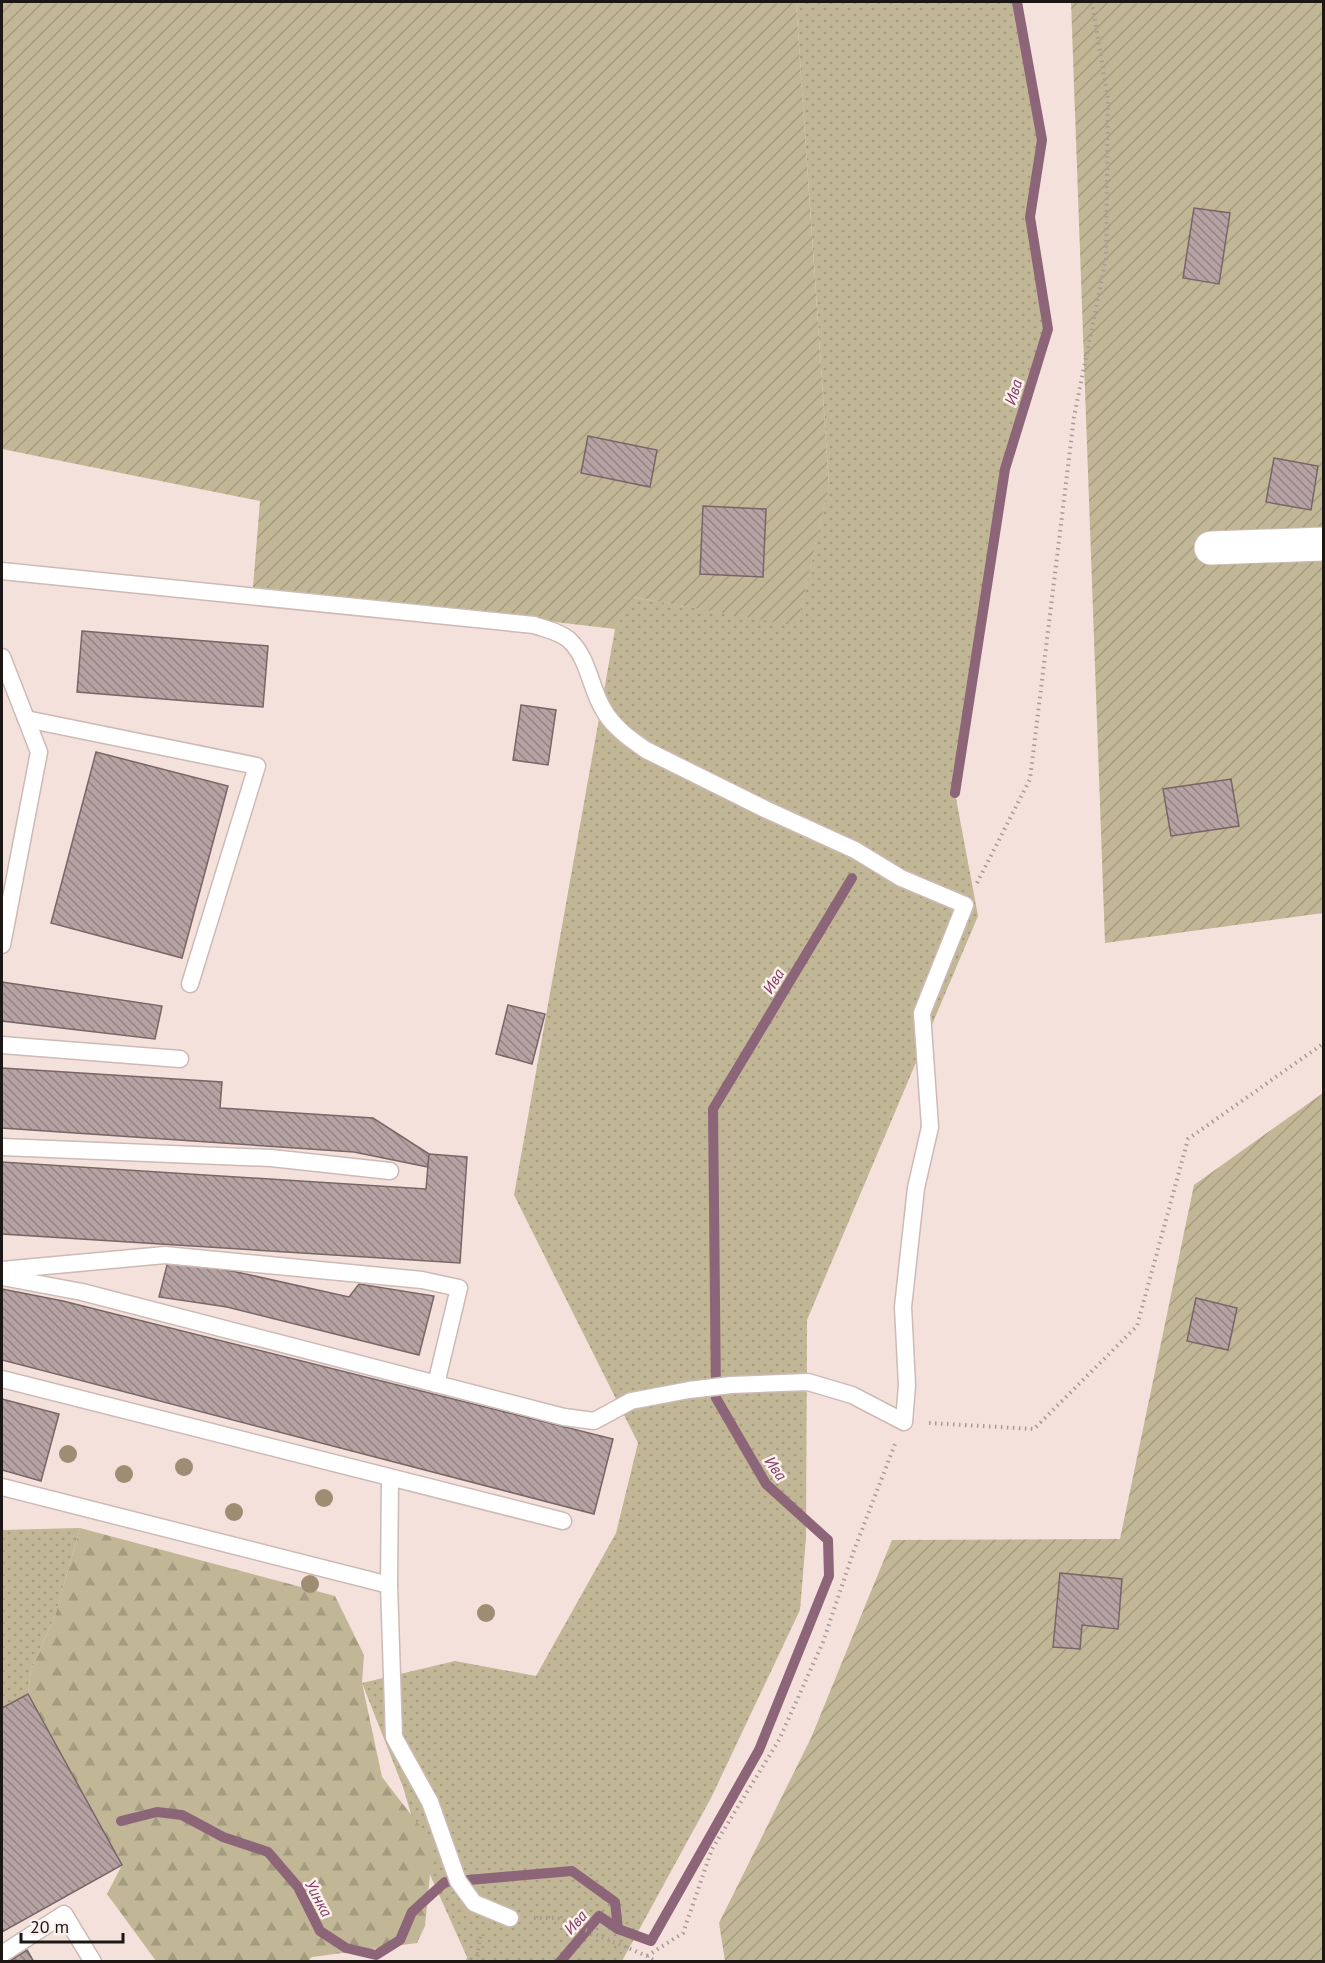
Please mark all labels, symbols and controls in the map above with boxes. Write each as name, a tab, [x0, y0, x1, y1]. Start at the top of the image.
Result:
water label: Ива	[1000, 377, 1026, 407]
water label: Ива	[758, 965, 788, 997]
water label: Ива	[760, 1452, 792, 1484]
water label: Уинка	[301, 1876, 337, 1920]
scale bar	[21, 1906, 123, 1944]
water label: Ива	[559, 1906, 591, 1938]
text: 20 m	[30, 1915, 69, 1938]

